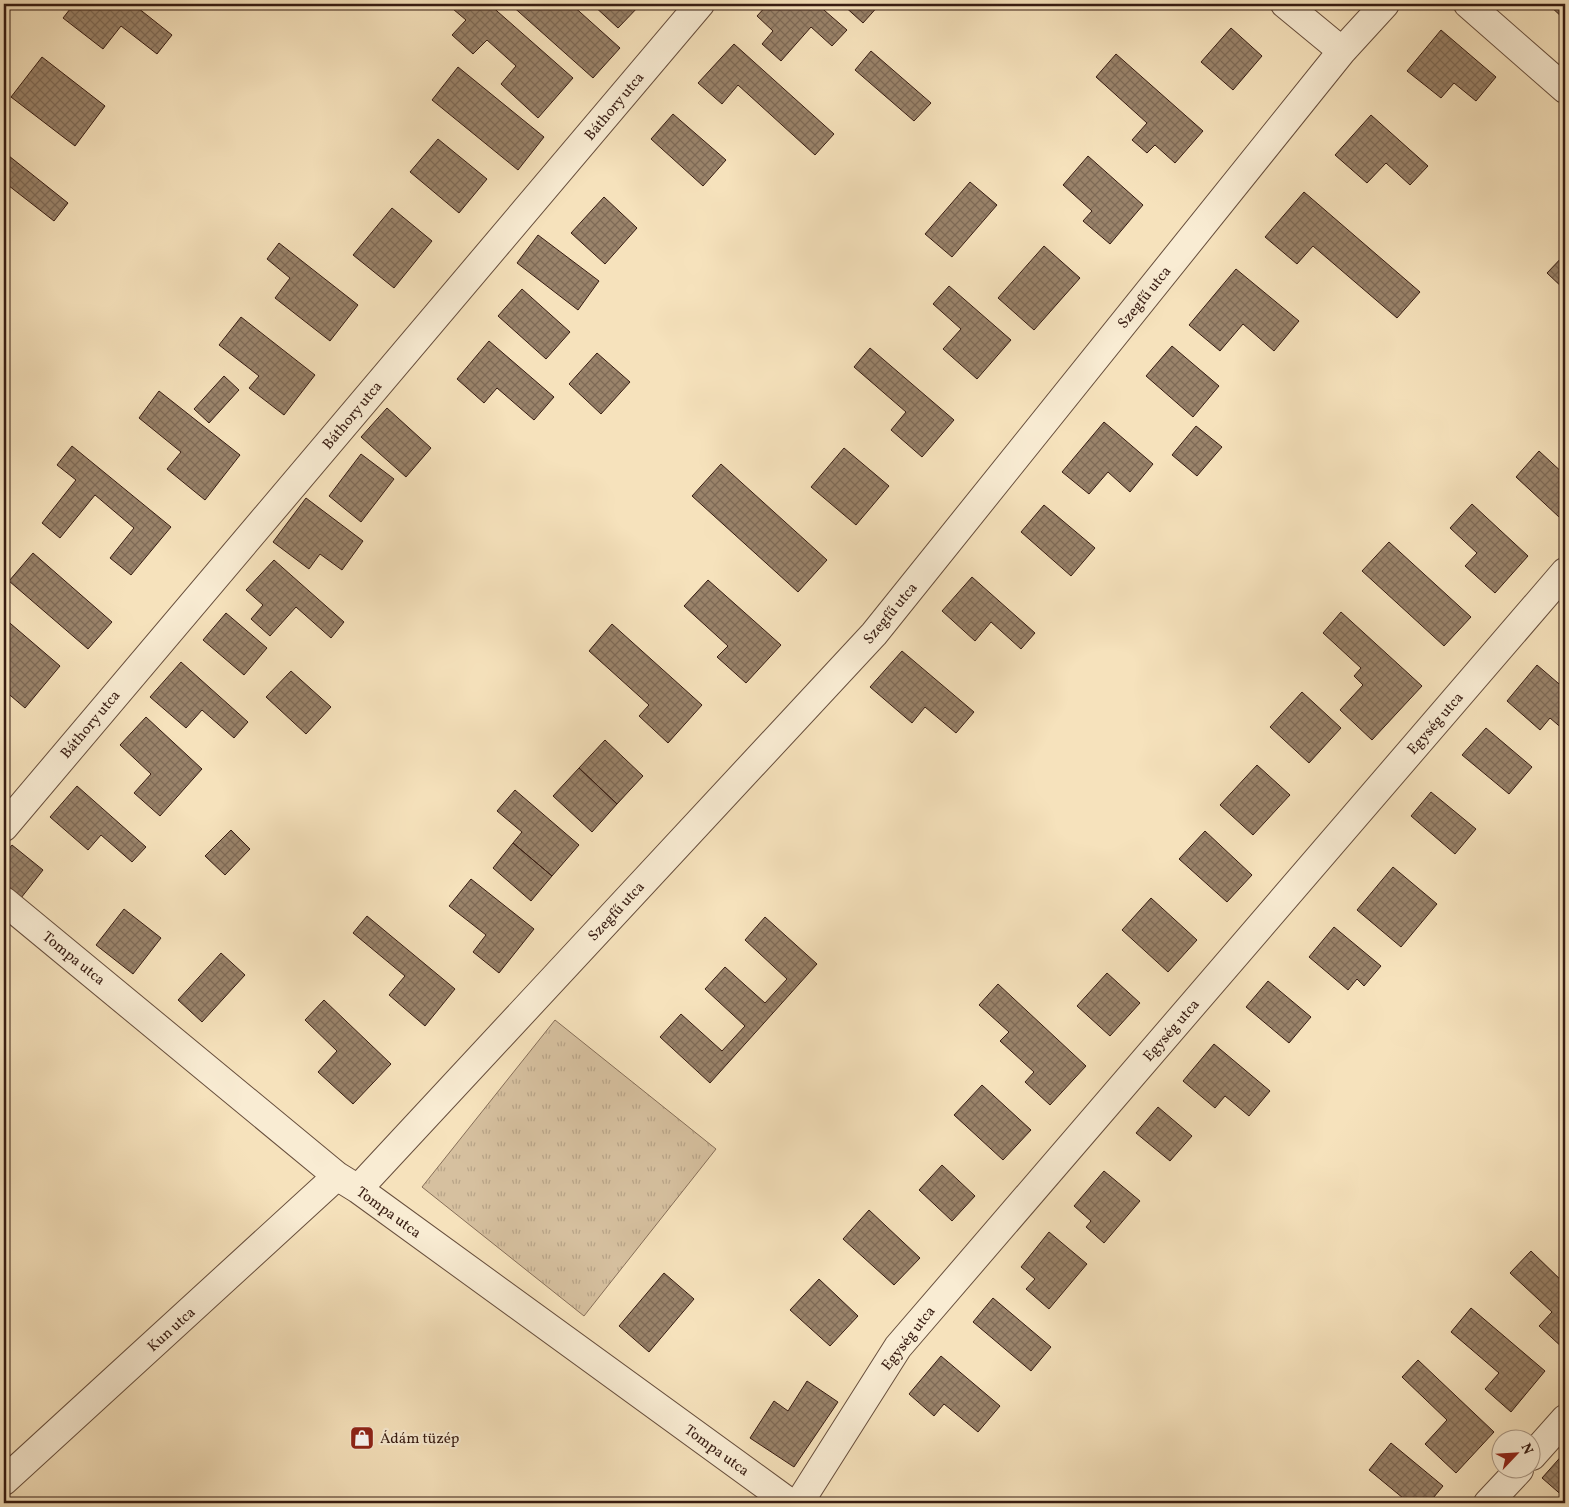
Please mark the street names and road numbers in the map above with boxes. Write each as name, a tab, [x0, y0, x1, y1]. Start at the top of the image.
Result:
street label: Báthory utca	[580, 68, 650, 146]
street label: Szegfű utca	[1113, 262, 1177, 334]
street label: Báthory utca	[318, 377, 388, 455]
street label: Szegfű utca	[859, 579, 923, 649]
street label: Báthory utca	[56, 686, 126, 764]
street label: Egység utca	[1403, 688, 1469, 760]
street label: Szegfű utca	[584, 877, 650, 947]
street label: Tompa utca	[37, 927, 109, 991]
street label: Egység utca	[1139, 995, 1205, 1067]
street label: Tompa utca	[351, 1182, 425, 1244]
street label: Egység utca	[877, 1302, 941, 1376]
street label: Kun utca	[143, 1303, 201, 1357]
street label: Tompa utca	[679, 1420, 753, 1482]

